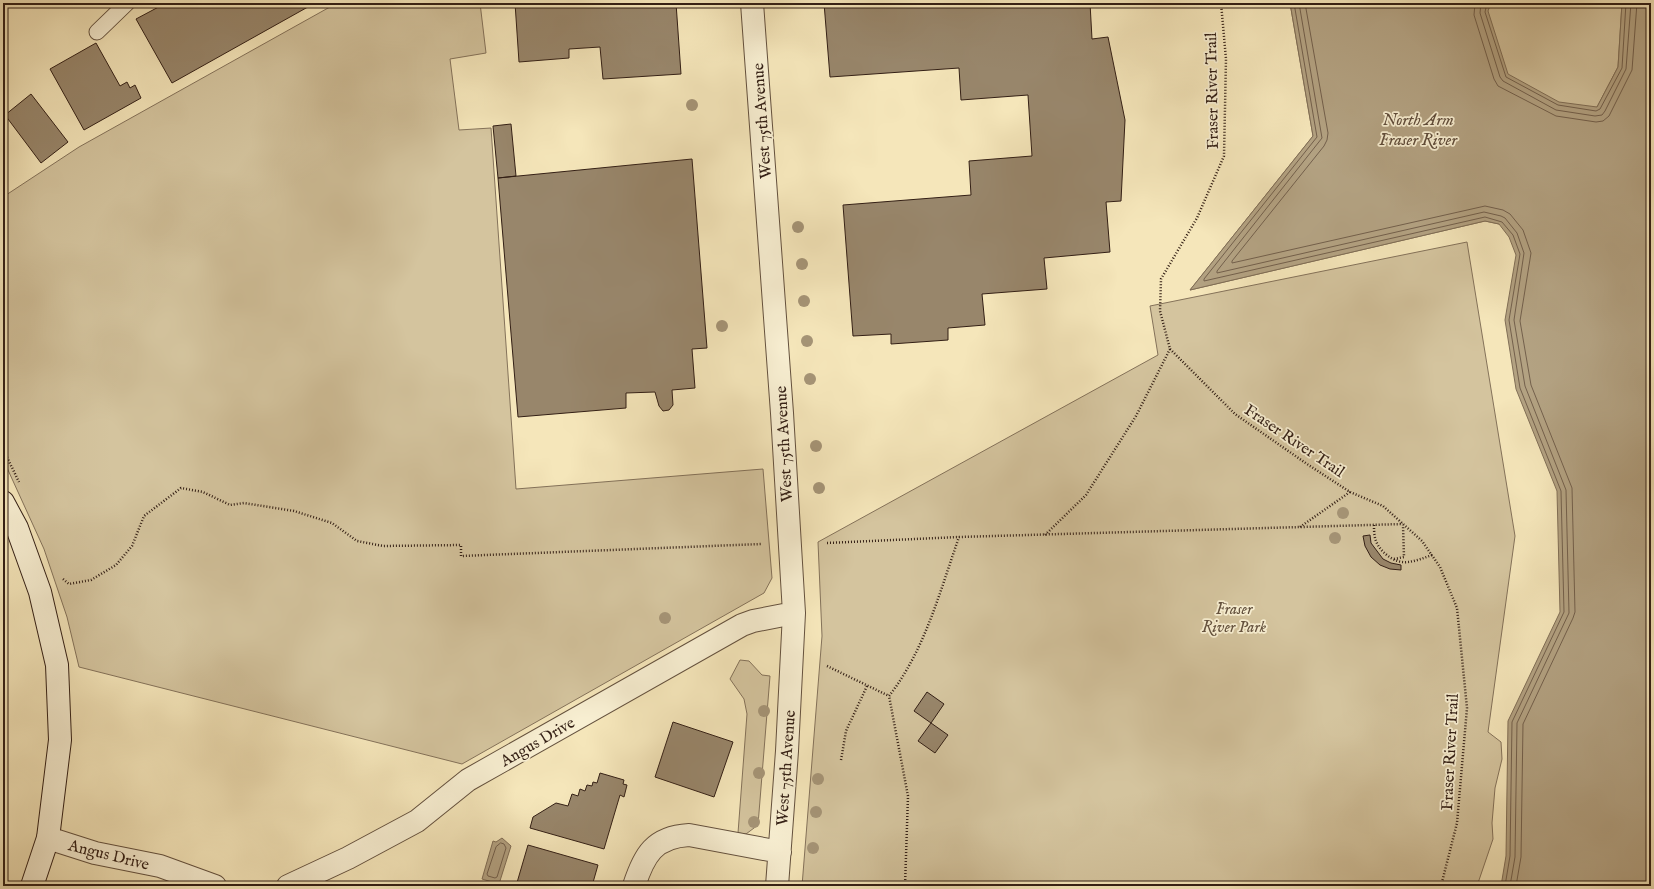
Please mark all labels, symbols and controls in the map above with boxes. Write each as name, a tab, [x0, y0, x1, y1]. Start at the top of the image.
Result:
street label: Fraser River Trail	[1202, 32, 1224, 150]
street label: West 75th Avenue	[749, 62, 777, 179]
water label: North Arm Fraser River	[1379, 110, 1458, 151]
street label: West 75th Avenue	[772, 385, 798, 502]
street label: Fraser River Trail	[1240, 401, 1348, 483]
park label: Fraser River Park	[1202, 600, 1267, 638]
street label: Fraser River Trail	[1438, 693, 1464, 811]
street label: West 75th Avenue	[773, 710, 801, 827]
street label: Angus Drive	[496, 713, 579, 773]
street label: Angus Drive	[65, 836, 151, 876]

